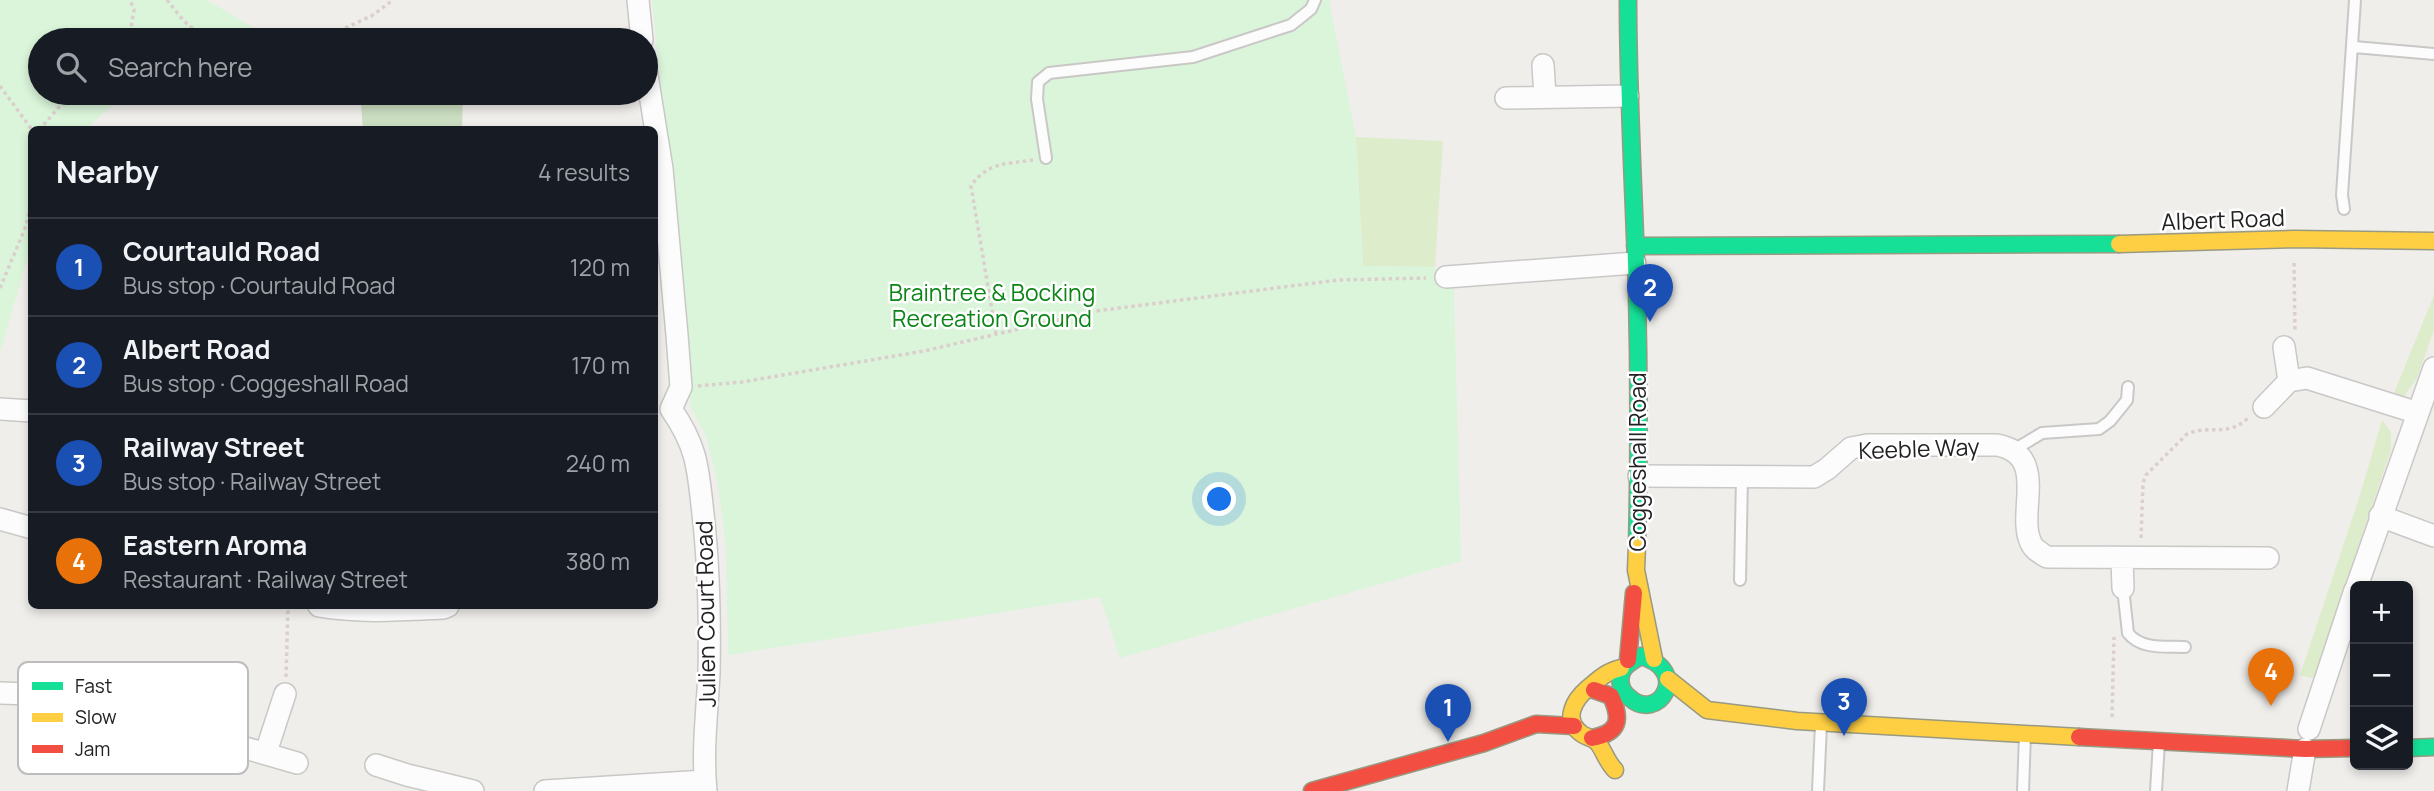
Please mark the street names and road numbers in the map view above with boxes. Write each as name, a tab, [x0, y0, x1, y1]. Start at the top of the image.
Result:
street label: Albert Road	[2161, 201, 2285, 237]
street label: Coggeshall Road	[1621, 372, 1653, 552]
street label: Keeble Way	[1858, 430, 1980, 466]
street label: Julien Court Road	[687, 520, 723, 708]

